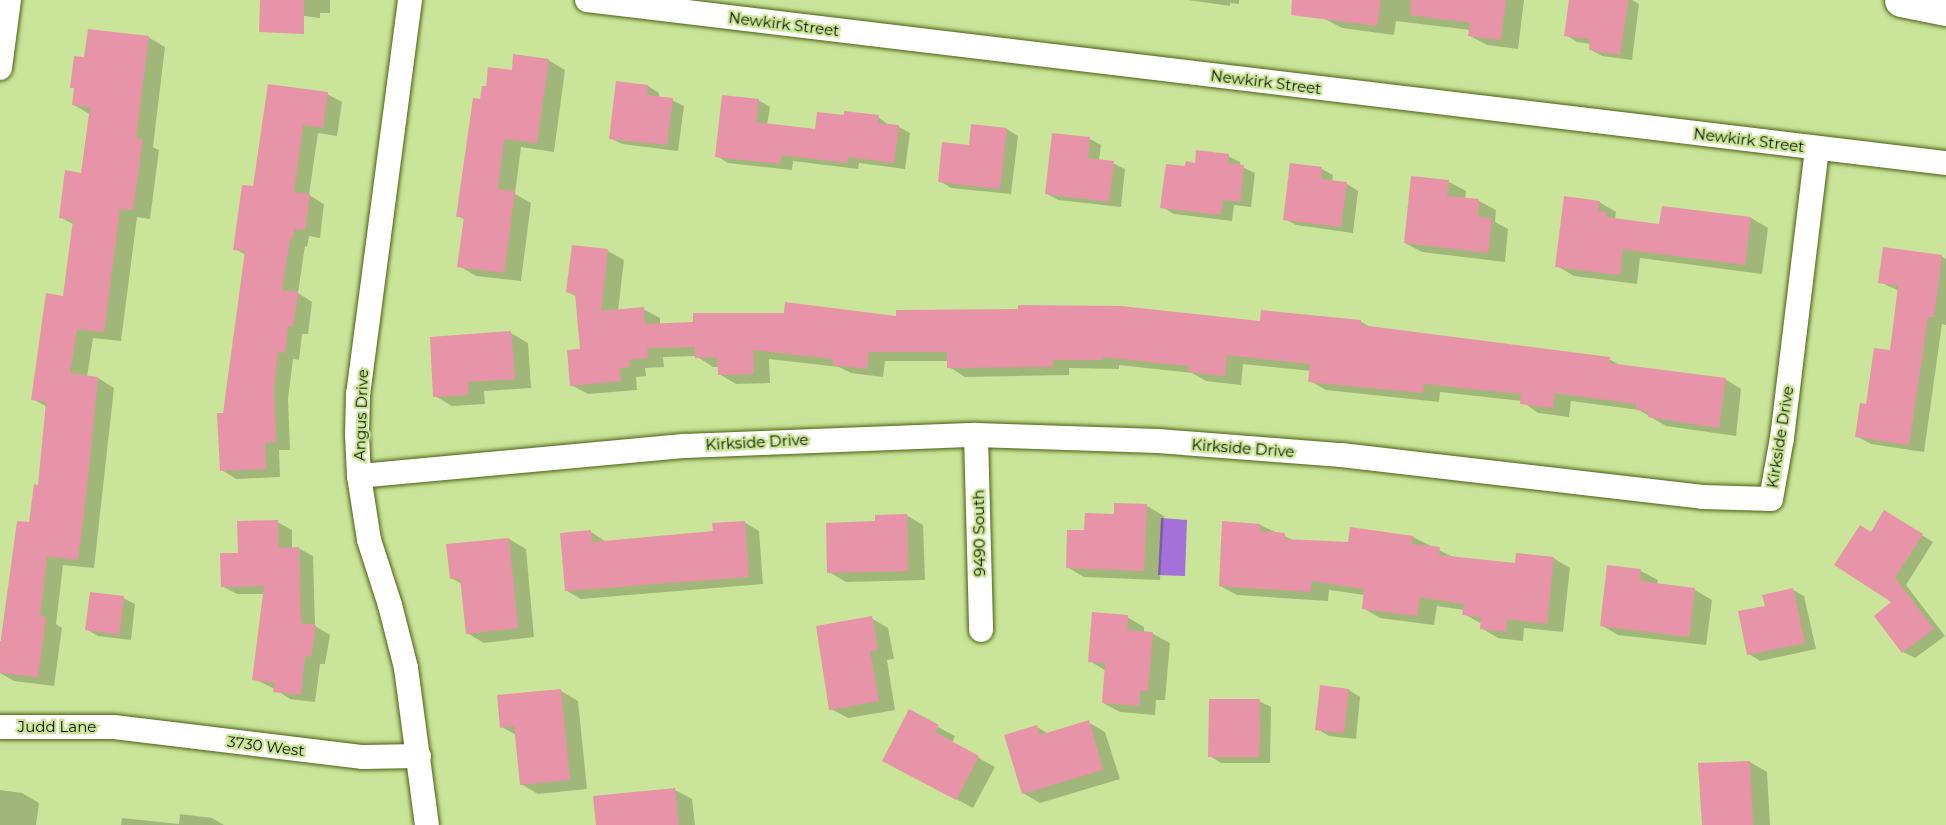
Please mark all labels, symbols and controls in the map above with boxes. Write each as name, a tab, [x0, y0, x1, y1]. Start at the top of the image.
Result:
street label: Newkirk Street	[728, 8, 840, 40]
street label: Newkirk Street	[1210, 66, 1322, 98]
street label: Newkirk Street	[1693, 124, 1805, 156]
street label: Angus Drive	[350, 369, 372, 461]
street label: Kirkside Drive	[1763, 385, 1797, 489]
street label: Kirkside Drive	[705, 430, 809, 454]
street label: Kirkside Drive	[1191, 435, 1295, 461]
street label: 9490 South	[969, 489, 989, 577]
street label: Judd Lane	[18, 718, 96, 736]
street label: 3730 West	[226, 732, 306, 760]

